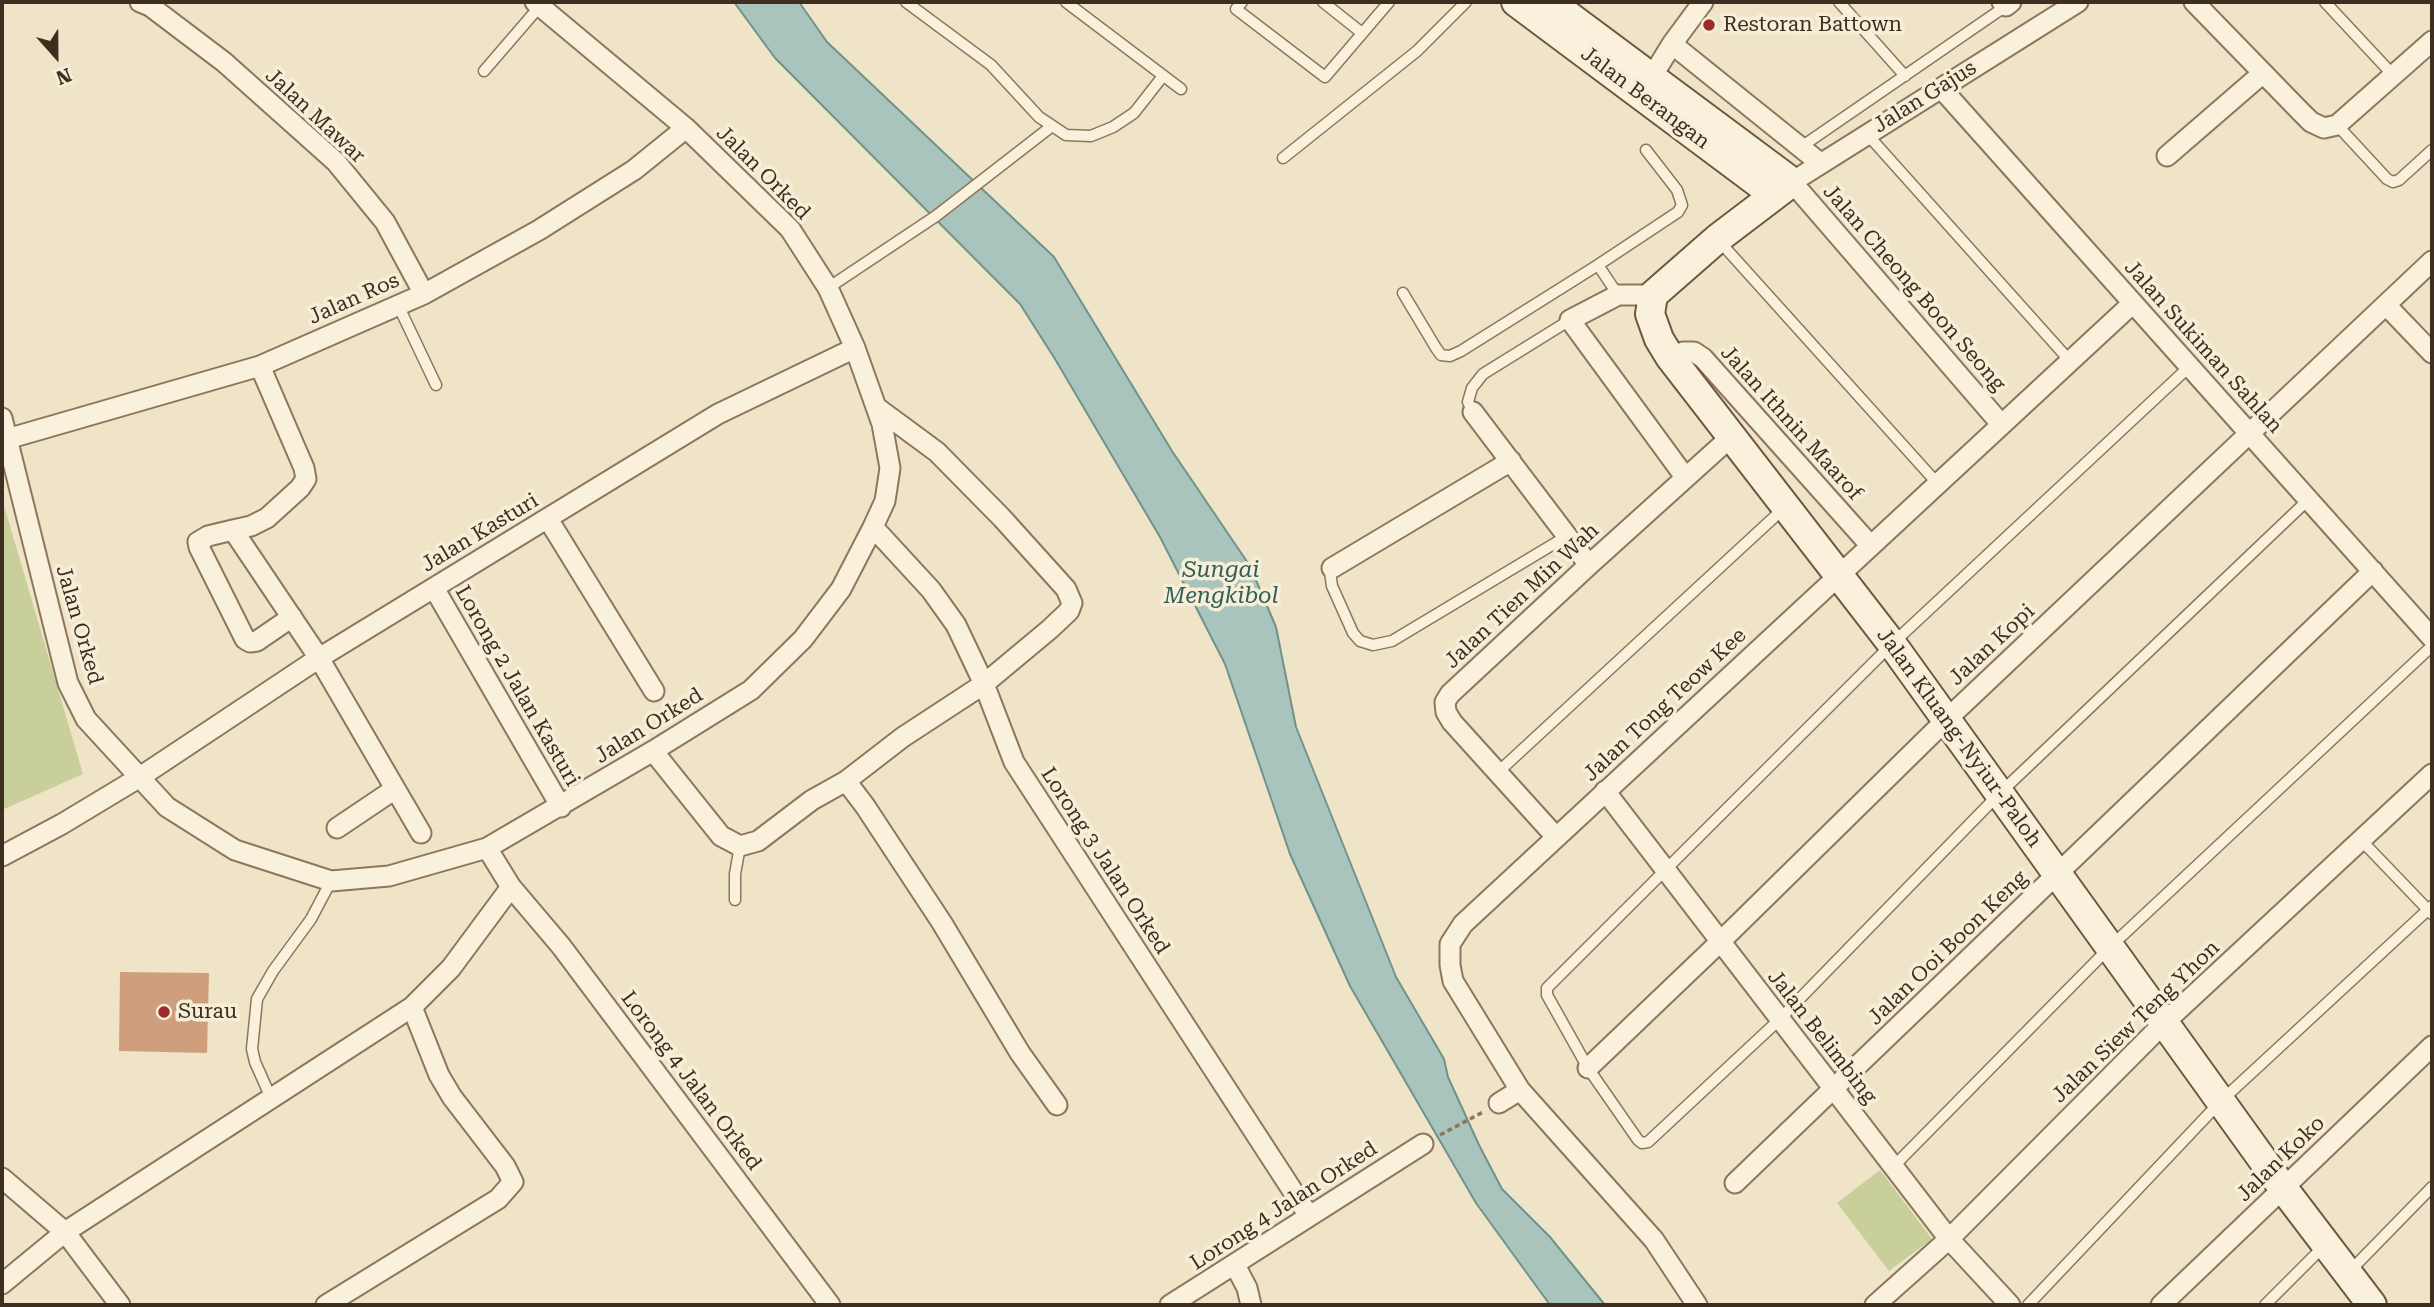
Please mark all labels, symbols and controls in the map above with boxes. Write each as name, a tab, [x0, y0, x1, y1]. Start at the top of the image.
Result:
place label: Restoran Battown	[1723, 12, 1902, 38]
marker: Restoran Battown	[1701, 17, 1717, 33]
north arrow	[21, 21, 91, 91]
street label: Jalan Berangan	[1576, 41, 1714, 155]
street label: Jalan Gajus	[1869, 55, 1981, 139]
text: N	[53, 63, 75, 89]
street label: Jalan Mawar	[260, 63, 370, 169]
street label: Jalan Orked	[711, 121, 815, 225]
street label: Jalan Cheong Boon Seong	[1817, 180, 2011, 396]
street label: Jalan Sukiman Sahlan	[2119, 255, 2287, 439]
street label: Jalan Ros	[305, 268, 403, 330]
street label: Jalan Ithnin Maarof	[1715, 340, 1867, 506]
street label: Jalan Kasturi	[417, 488, 543, 578]
street label: Jalan Tien Min Wah	[1440, 518, 1604, 674]
water label: Sungai Mengkibol	[1164, 556, 1278, 610]
street label: Jalan Orked	[50, 563, 108, 687]
street label: Lorong 2 Jalan Kasturi	[449, 581, 585, 791]
street label: Jalan Kopi	[1944, 599, 2040, 691]
street label: Jalan Tong Teow Kee	[1578, 623, 1752, 787]
street label: Jalan Kluang-Nyiur-Paloh	[1871, 624, 2047, 852]
street label: Jalan Orked	[590, 683, 708, 769]
street label: Lorong 3 Jalan Orked	[1035, 763, 1175, 959]
street label: Jalan Ooi Boon Keng	[1863, 865, 2033, 1031]
street label: Jalan Siew Teng Yhon	[2047, 935, 2225, 1109]
street label: Jalan Belimbing	[1762, 965, 1882, 1109]
street label: Lorong 4 Jalan Orked	[615, 986, 767, 1176]
place label: Surau	[178, 999, 237, 1025]
marker: Surau	[156, 1004, 172, 1020]
street label: Jalan Koko	[2232, 1111, 2330, 1207]
street label: Lorong 4 Jalan Orked	[1186, 1136, 1382, 1276]

